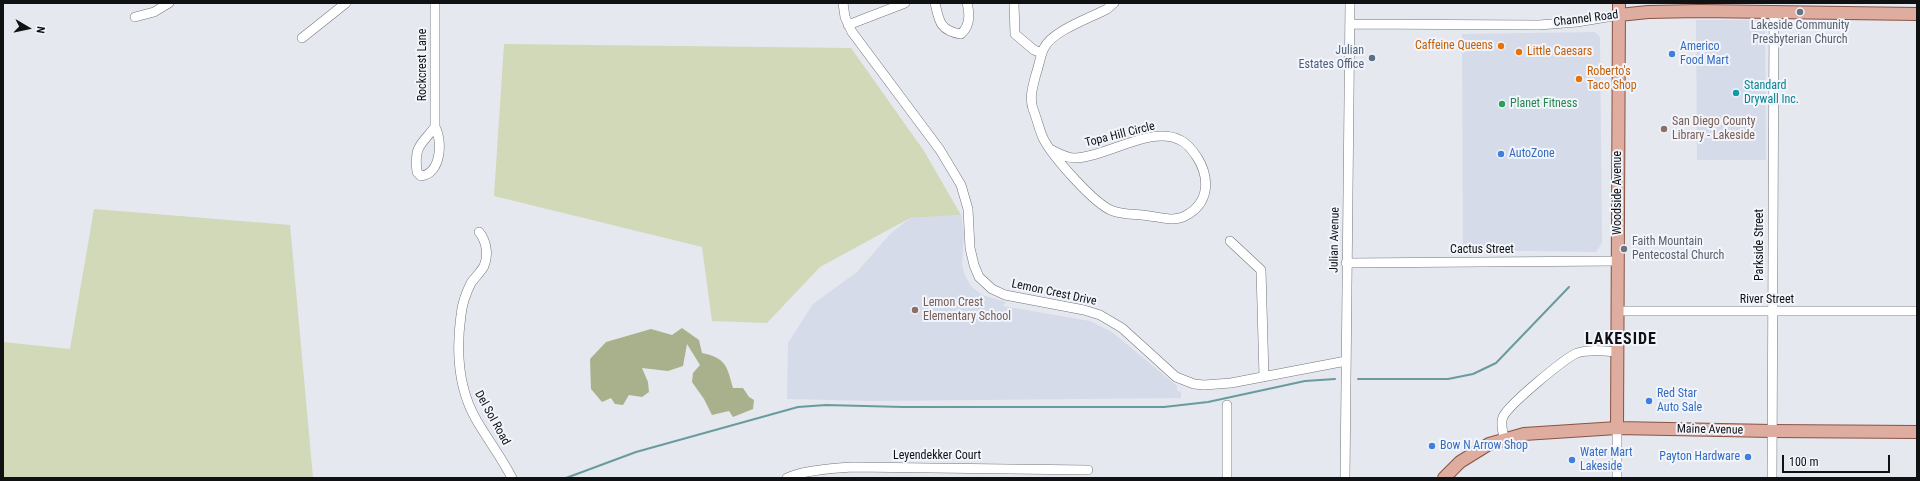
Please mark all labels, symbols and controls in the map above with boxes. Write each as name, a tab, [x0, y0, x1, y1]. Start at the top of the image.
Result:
marker: Lakeside Community Presbyterian Church	[1795, 7, 1805, 17]
north arrow	[8, 8, 48, 48]
street label: Channel Road	[1553, 8, 1619, 30]
place label: Lakeside Community Presbyterian Church	[1751, 19, 1849, 47]
text: N	[33, 26, 47, 34]
street label: Rockcrest Lane	[416, 29, 430, 101]
place label: Caffeine Queens	[1415, 39, 1493, 53]
place label: Americo Food Mart	[1680, 40, 1729, 68]
marker: Caffeine Queens	[1496, 41, 1506, 51]
place label: Julian Estates Office	[1299, 44, 1364, 72]
place label: Little Caesars	[1527, 45, 1592, 59]
marker: Little Caesars	[1514, 47, 1524, 57]
marker: Americo Food Mart	[1667, 49, 1677, 59]
marker: Julian Estates Office	[1367, 53, 1377, 63]
place label: Roberto's Taco Shop	[1587, 65, 1637, 93]
marker: Roberto's Taco Shop	[1574, 74, 1584, 84]
place label: Standard Drywall Inc.	[1744, 79, 1799, 107]
marker: Standard Drywall Inc.	[1731, 88, 1741, 98]
place label: Planet Fitness	[1510, 97, 1577, 111]
marker: Planet Fitness	[1497, 99, 1507, 109]
place label: San Diego County Library - Lakeside	[1672, 115, 1755, 143]
street label: Topa Hill Circle	[1084, 119, 1156, 151]
marker: San Diego County Library - Lakeside	[1659, 124, 1669, 134]
place label: AutoZone	[1509, 147, 1555, 161]
marker: AutoZone	[1496, 149, 1506, 159]
street label: Woodside Avenue	[1611, 151, 1625, 235]
street label: Julian Avenue	[1327, 207, 1343, 273]
street label: Parkside Street	[1753, 209, 1767, 281]
place label: Faith Mountain Pentecostal Church	[1632, 235, 1724, 263]
street label: Cactus Street	[1450, 243, 1514, 257]
marker: Faith Mountain Pentecostal Church	[1619, 244, 1629, 254]
street label: Lemon Crest Drive	[1010, 277, 1098, 309]
street label: River Street	[1740, 293, 1794, 307]
place label: Lemon Crest Elementary School	[923, 296, 1011, 324]
marker: Lemon Crest Elementary School	[910, 305, 920, 315]
district label: LAKESIDE	[1585, 330, 1657, 350]
place label: Red Star Auto Sale	[1657, 387, 1702, 415]
street label: Del Sol Road	[471, 388, 513, 448]
marker: Red Star Auto Sale	[1644, 396, 1654, 406]
street label: Maine Avenue	[1677, 422, 1743, 438]
place label: Bow N Arrow Shop	[1440, 439, 1528, 453]
marker: Bow N Arrow Shop	[1427, 441, 1437, 451]
place label: Water Mart Lakeside	[1580, 446, 1633, 474]
scale bar	[1784, 447, 1892, 473]
street label: Leyendekker Court	[893, 449, 981, 463]
place label: Payton Hardware	[1659, 450, 1740, 464]
marker: Payton Hardware	[1743, 452, 1753, 462]
marker: Water Mart Lakeside	[1567, 455, 1577, 465]
text: 100 m	[1789, 455, 1819, 469]

